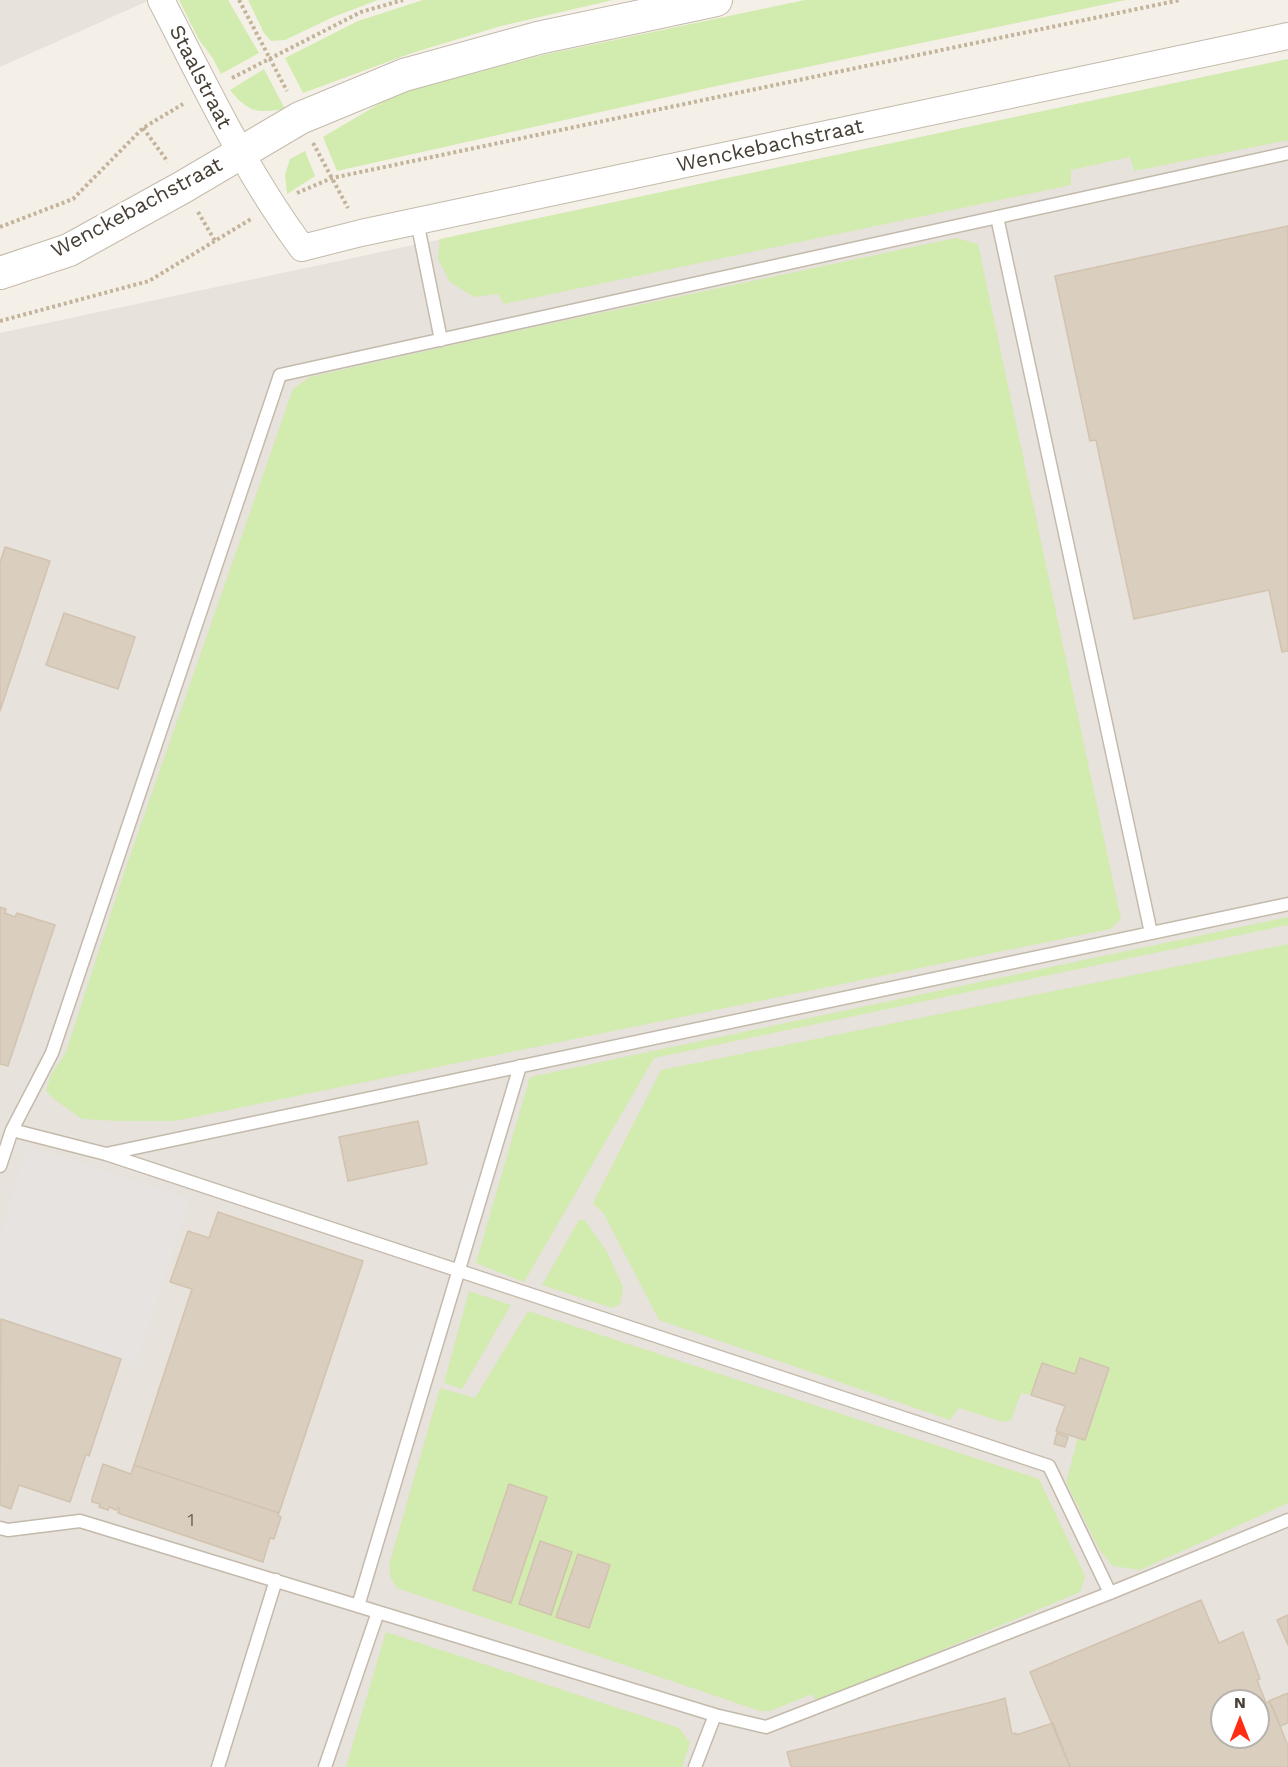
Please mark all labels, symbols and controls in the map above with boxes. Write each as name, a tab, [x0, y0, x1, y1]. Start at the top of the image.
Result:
street label: Staalstraat	[163, 21, 237, 133]
street label: Wenckebachstraat	[674, 114, 866, 178]
street label: Wenckebachstraat	[47, 152, 227, 264]
house number: 1	[187, 1510, 195, 1532]
north arrow	[1210, 1689, 1270, 1749]
text: N	[1234, 1693, 1246, 1712]

